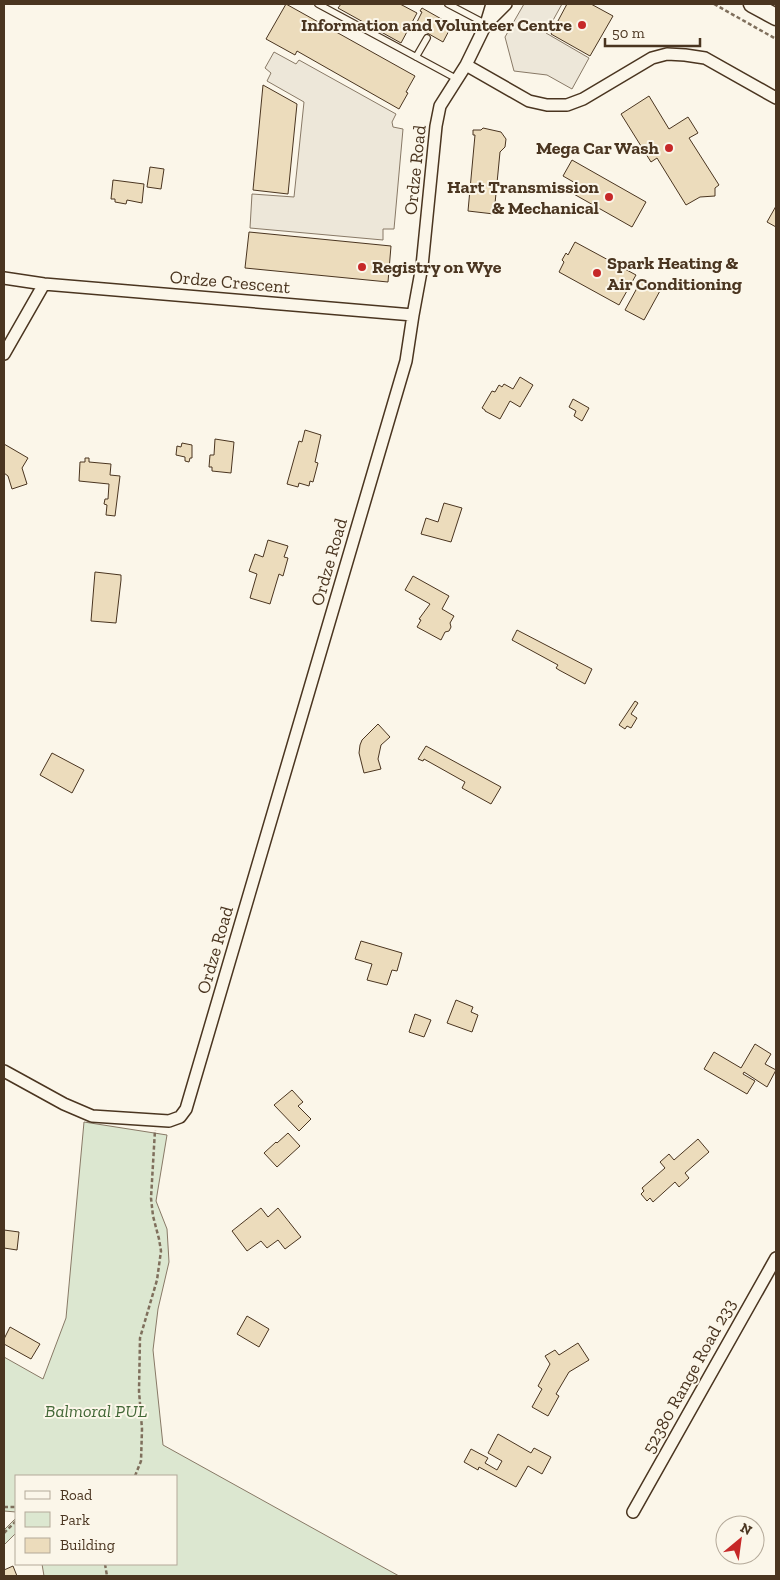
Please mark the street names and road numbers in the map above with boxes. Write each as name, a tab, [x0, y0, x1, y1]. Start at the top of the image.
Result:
street label: Ordze Road	[399, 124, 431, 216]
street label: Ordze Crescent	[169, 266, 291, 298]
street label: Ordze Road	[306, 516, 352, 608]
street label: Ordze Road	[192, 904, 238, 996]
street label: 52380 Range Road 233	[637, 1295, 741, 1457]

